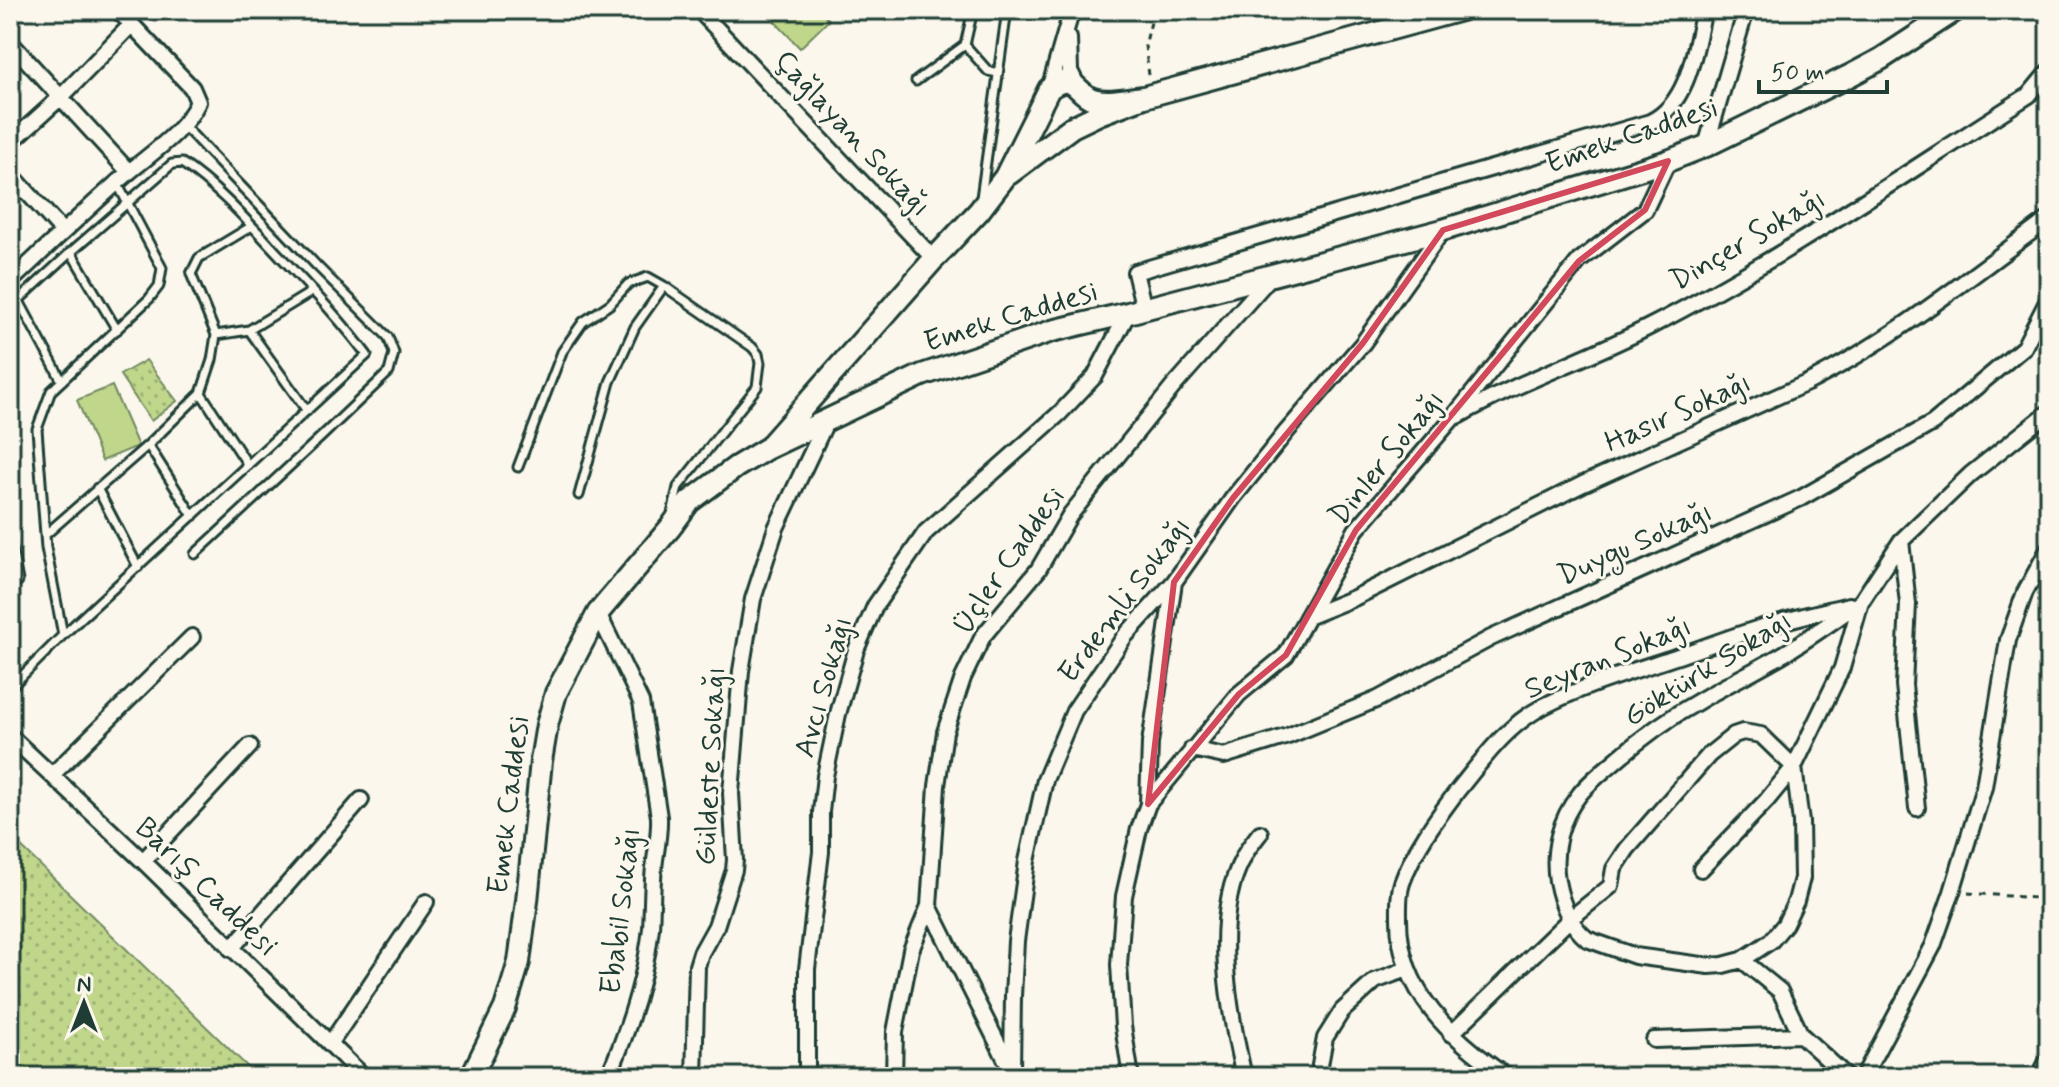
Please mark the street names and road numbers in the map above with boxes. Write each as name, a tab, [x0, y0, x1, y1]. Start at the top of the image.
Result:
street label: Çağlayan Sokağı	[765, 42, 939, 226]
street label: Emek Caddesi	[1541, 88, 1723, 184]
street label: Dinçer Sokağı	[1663, 180, 1833, 300]
street label: Emek Caddesi	[919, 272, 1103, 362]
street label: Hasır Sokağı	[1599, 363, 1757, 463]
street label: Dinler Sokağı	[1320, 382, 1454, 534]
street label: Üçler Caddesi	[944, 479, 1074, 643]
street label: Duygu Sokağı	[1552, 493, 1719, 597]
street label: Erdemli Sokağı	[1050, 509, 1200, 691]
street label: Göktürk Sokağı	[1616, 602, 1800, 736]
street label: Seyran Sokağı	[1519, 607, 1697, 709]
street label: Avcı Sokağı	[785, 612, 863, 762]
street label: Güldeste Sokağı	[686, 665, 736, 867]
street label: Emek Caddesi	[479, 713, 539, 897]
street label: Barış Caddesi	[126, 809, 286, 965]
street label: Ebabil Sokağı	[591, 825, 651, 997]

